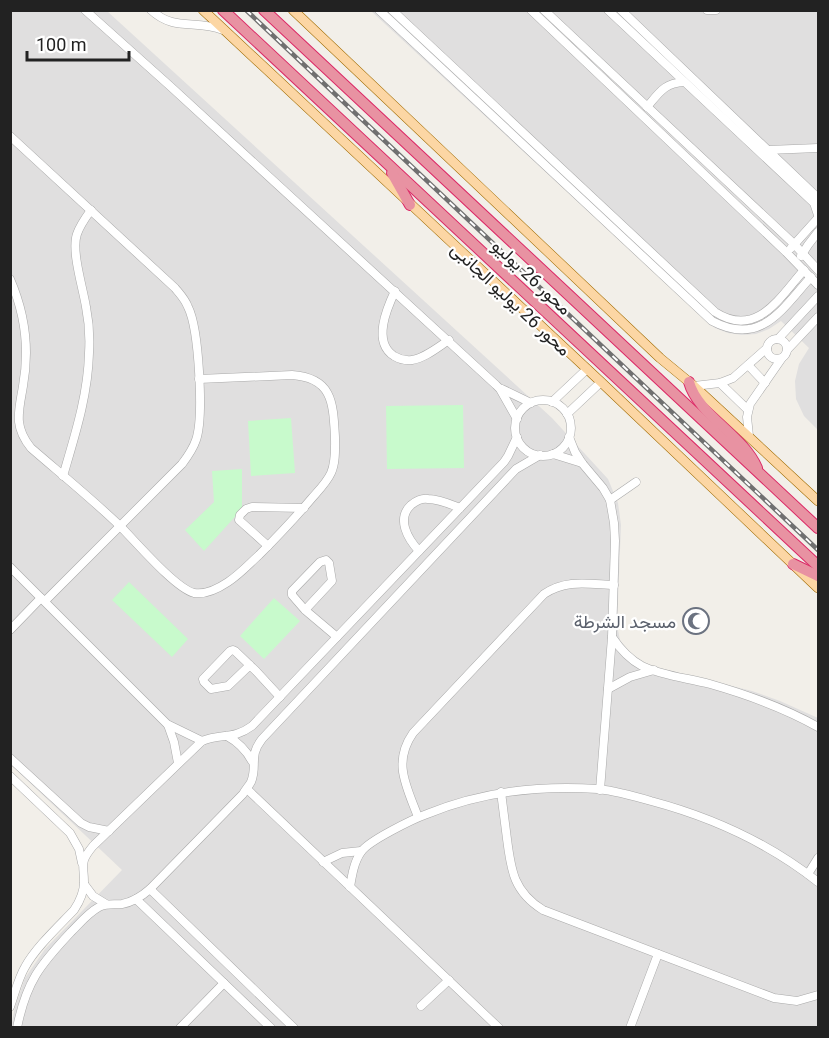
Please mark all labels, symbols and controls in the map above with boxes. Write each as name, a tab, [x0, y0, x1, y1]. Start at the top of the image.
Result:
scale bar	[27, 24, 129, 62]
text: 100 m	[36, 34, 87, 55]
street label: محور 26 يوليو	[487, 235, 576, 320]
street label: محور 26 يوليو الجانبى	[446, 238, 575, 361]
mosque icon: مسجد الشرطة	[681, 606, 711, 636]
place label: مسجد الشرطة	[574, 611, 676, 633]

